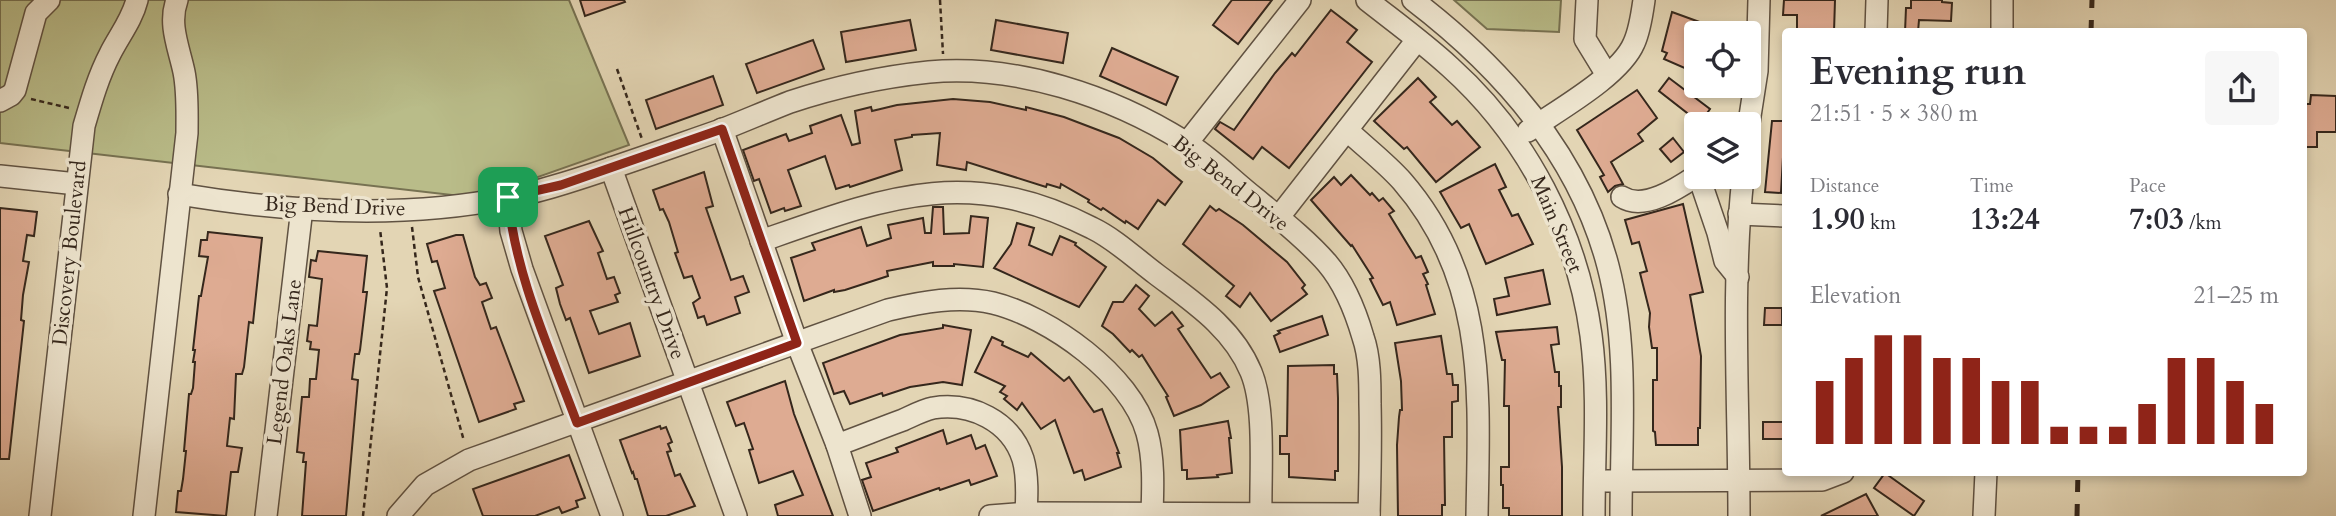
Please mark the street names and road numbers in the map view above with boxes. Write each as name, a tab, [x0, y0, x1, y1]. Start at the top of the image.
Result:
street label: Big Bend Drive	[1166, 129, 1295, 238]
street label: Discovery Boulevard	[45, 159, 94, 347]
street label: Main Street	[1523, 171, 1590, 278]
street label: Big Bend Drive	[264, 190, 406, 223]
street label: Hillcountry Drive	[610, 203, 693, 363]
street label: Legend Oaks Lane	[260, 278, 309, 447]

